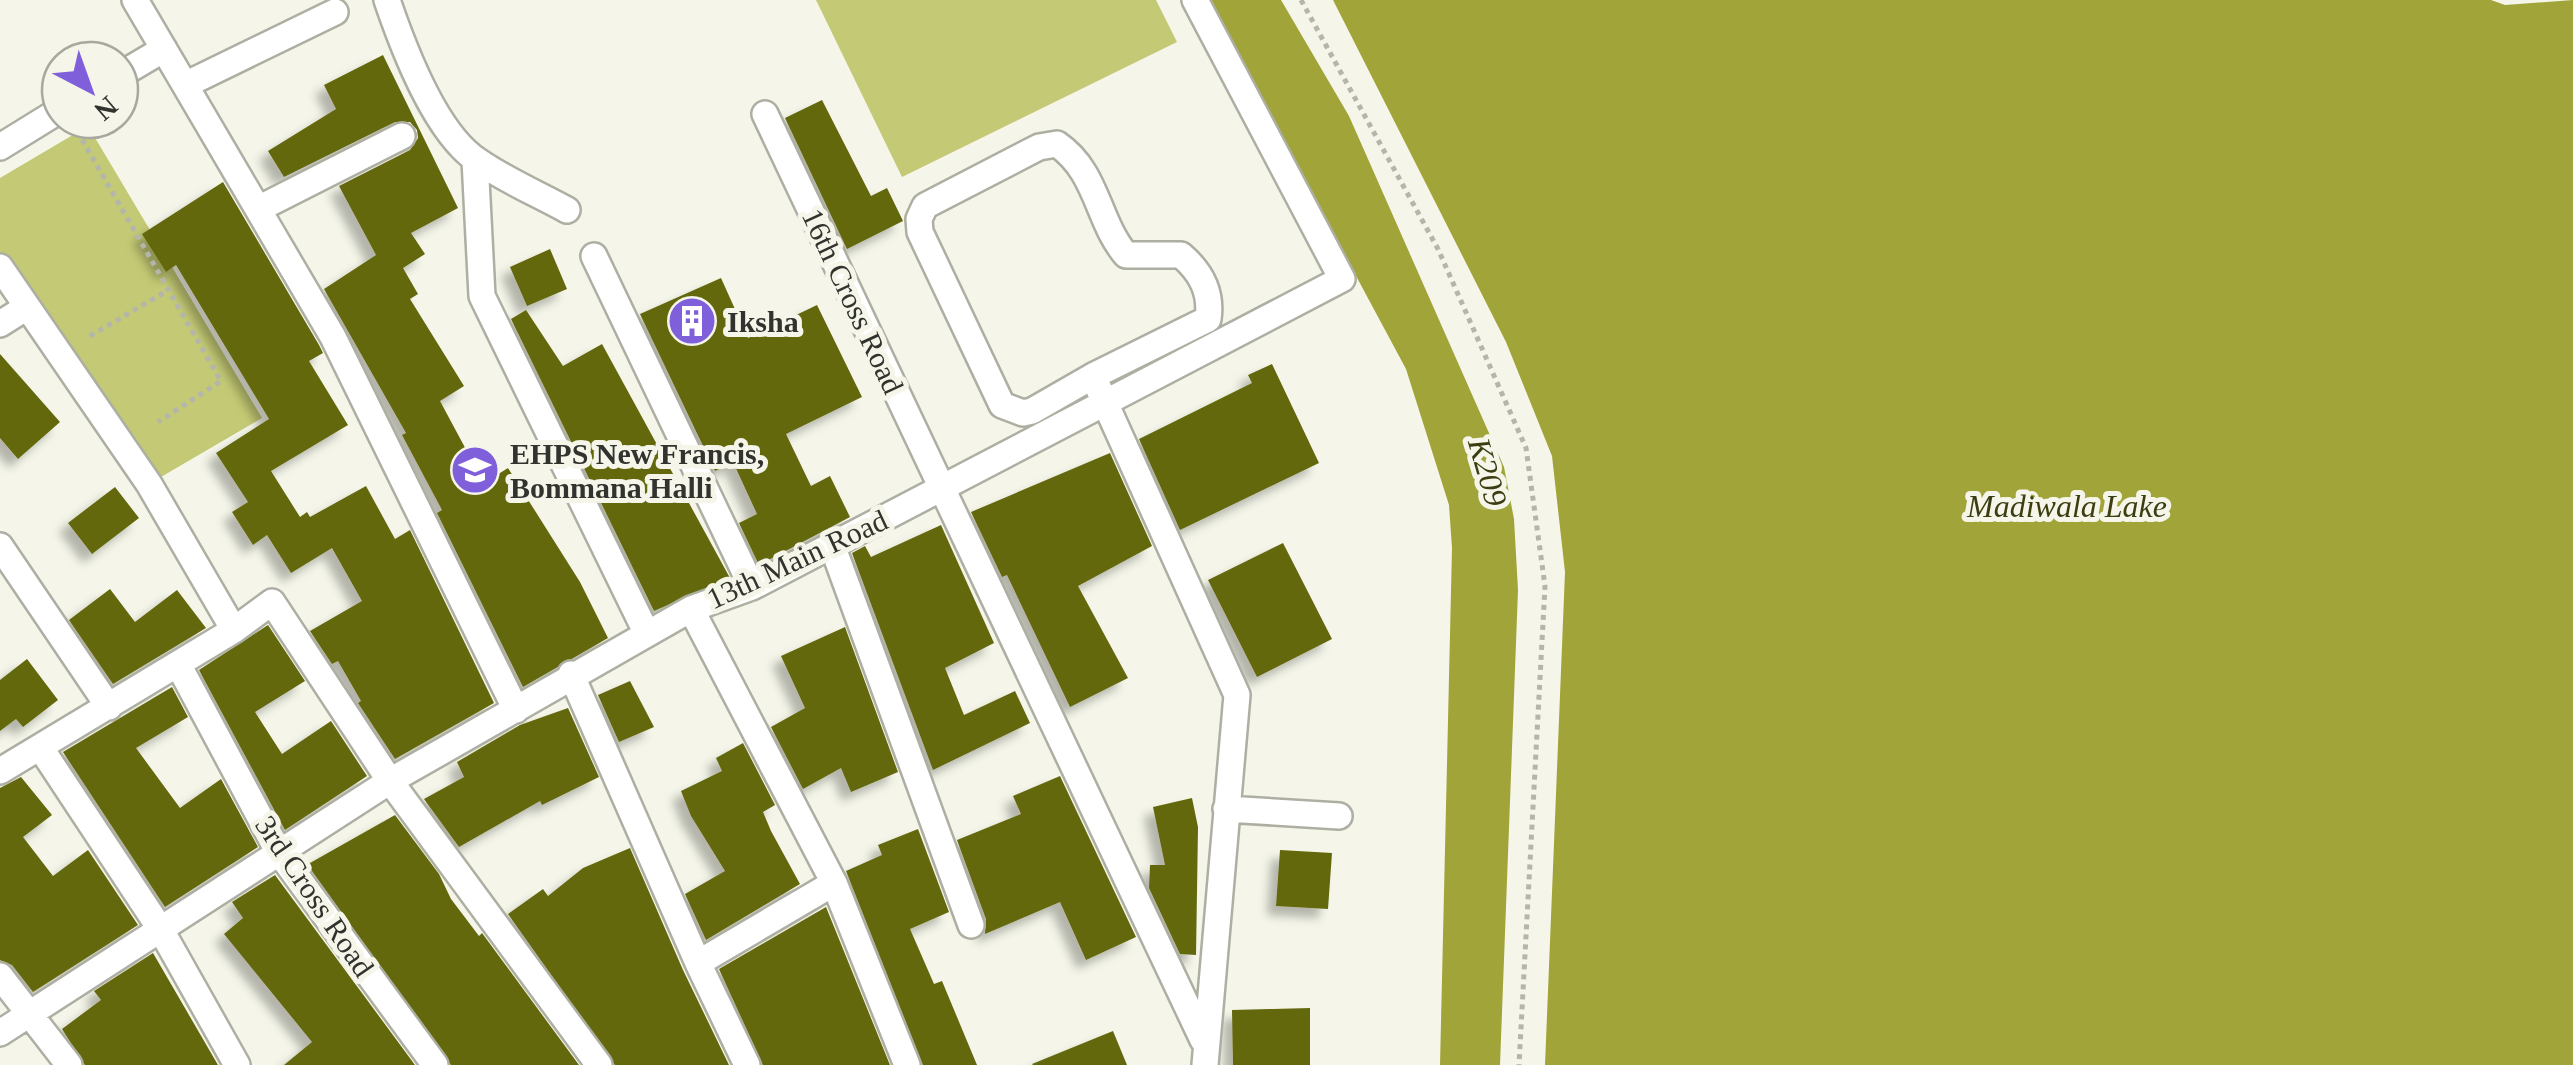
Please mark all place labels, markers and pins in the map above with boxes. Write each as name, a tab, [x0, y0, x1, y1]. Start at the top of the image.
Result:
building icon: Iksha	[666, 295, 718, 347]
place label: Iksha	[727, 305, 799, 338]
place label: EHPS New Francis, Bommana Halli	[510, 437, 764, 504]
school or university icon: EHPS New Francis, Bommana Halli	[449, 444, 501, 496]

